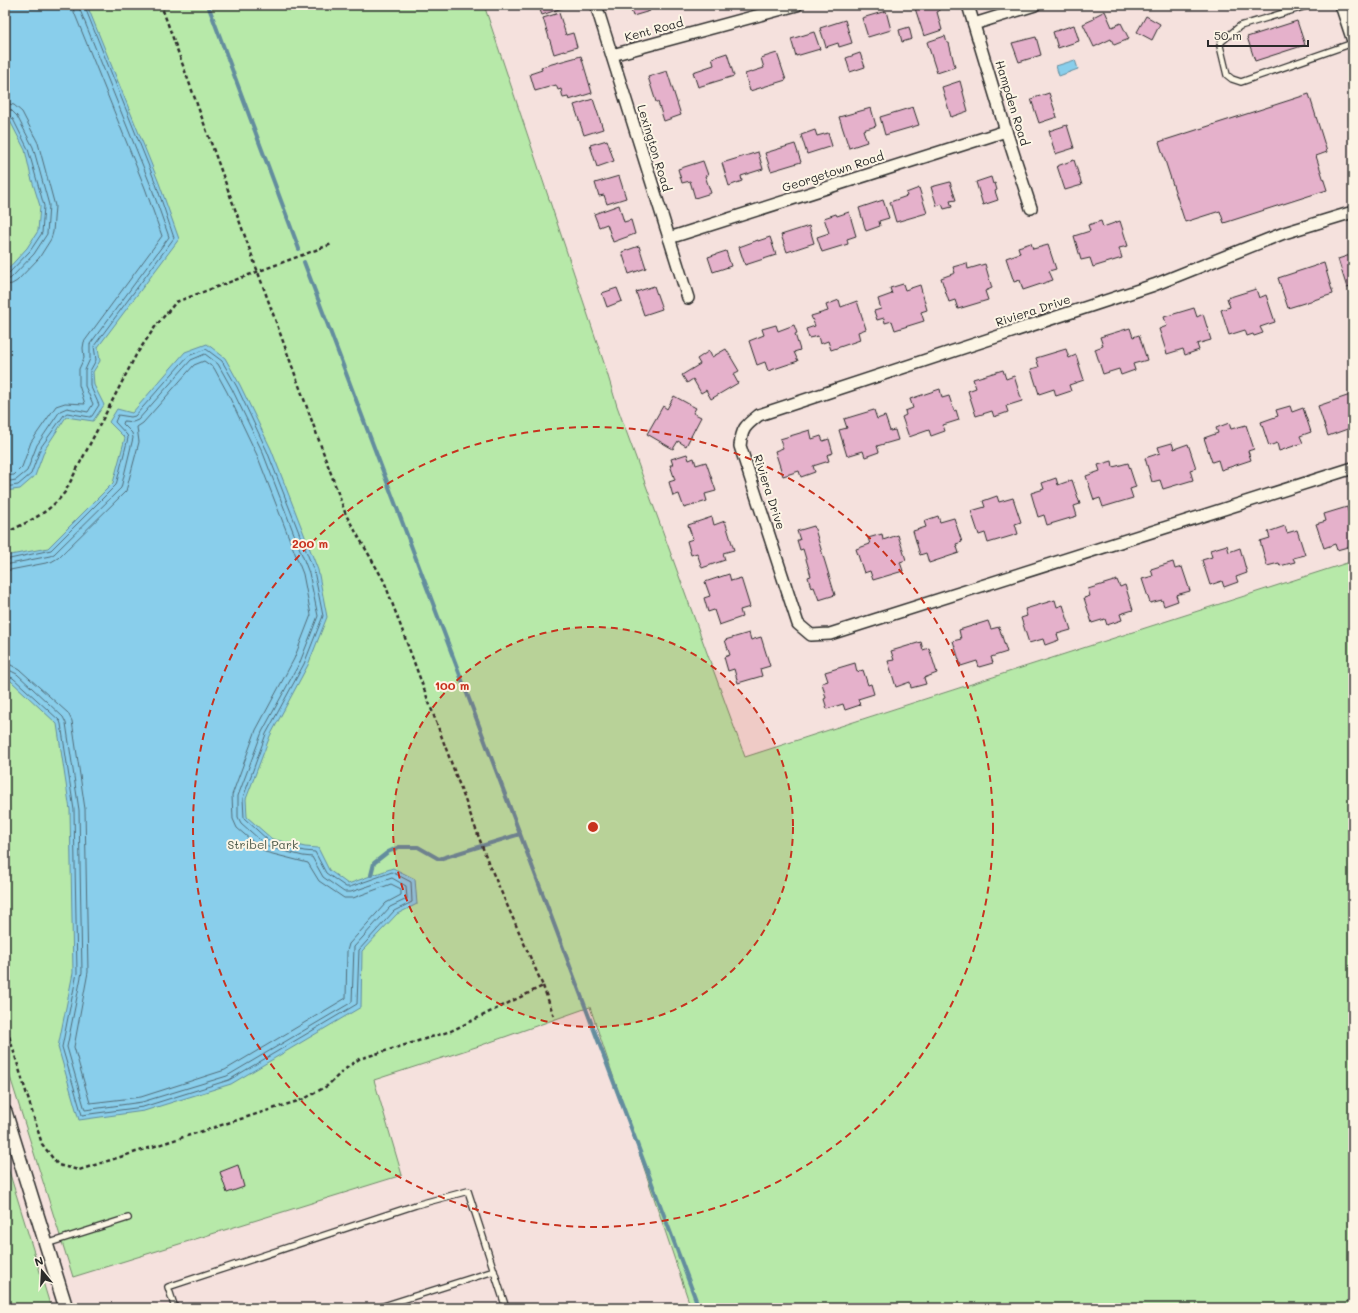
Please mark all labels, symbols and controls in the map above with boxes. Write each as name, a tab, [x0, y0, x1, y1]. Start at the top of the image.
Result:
street label: Kent Road	[623, 13, 685, 45]
scale bar	[1208, 22, 1308, 48]
text: 50 m	[1214, 27, 1242, 43]
street label: Hampden Road	[992, 58, 1034, 148]
street label: Lexington Road	[634, 102, 676, 193]
street label: Georgetown Road	[780, 147, 886, 195]
street label: Riviera Drive	[993, 290, 1072, 330]
street label: Riviera Drive	[750, 452, 790, 531]
text: 200 m	[292, 535, 328, 551]
text: 100 m	[435, 677, 469, 693]
centre of rings	[586, 820, 600, 834]
park label: Stribel Park	[228, 836, 298, 852]
north arrow	[22, 1251, 62, 1291]
text: N	[32, 1253, 45, 1269]

